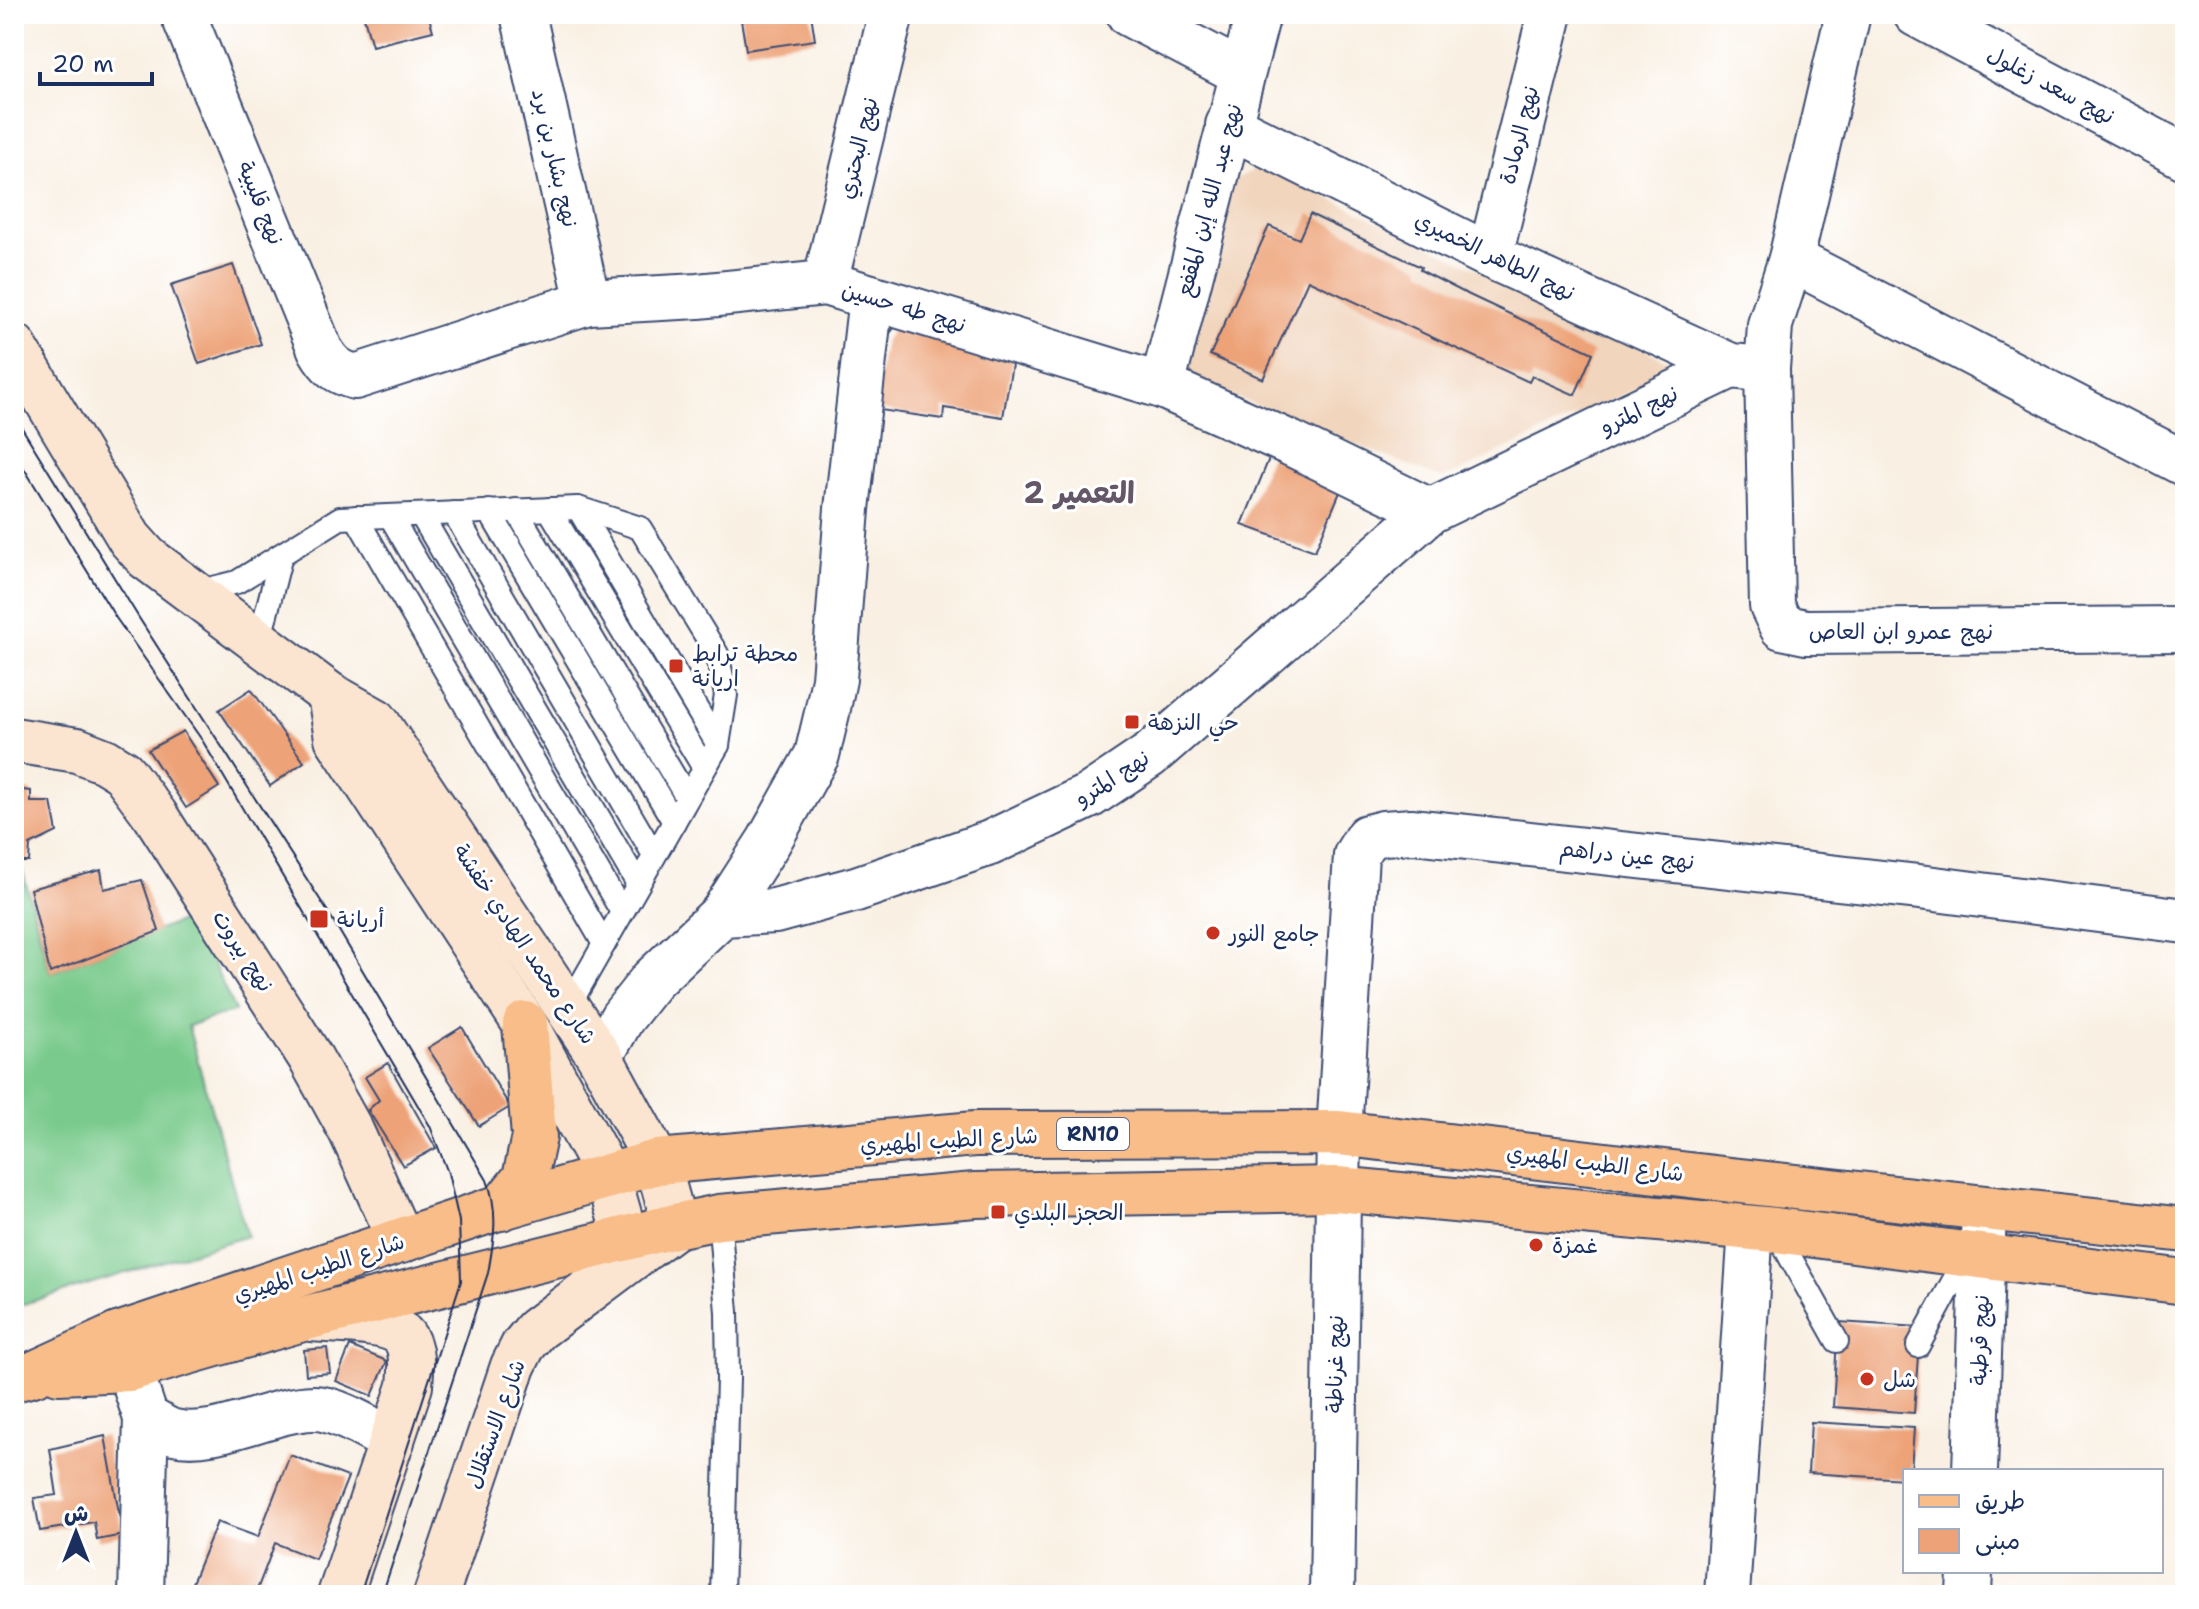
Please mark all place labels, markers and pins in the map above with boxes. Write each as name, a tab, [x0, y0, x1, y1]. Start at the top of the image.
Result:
place label: محطة ترابط اريانة	[692, 639, 798, 693]
marker: محطة ترابط اريانة	[667, 657, 685, 675]
place label: حي النزهة	[1148, 708, 1239, 742]
marker: حي النزهة	[1123, 713, 1141, 731]
place label: أريانة	[337, 905, 384, 934]
marker: أريانة	[308, 908, 330, 930]
place label: جامع النور	[1227, 919, 1320, 950]
marker: جامع النور	[1204, 924, 1222, 942]
place label: الحجز البلدي	[1014, 1198, 1124, 1229]
marker: الحجز البلدي	[989, 1203, 1007, 1221]
place label: غمزة	[1552, 1231, 1598, 1260]
marker: غمزة	[1527, 1236, 1545, 1254]
place label: شل	[1883, 1365, 1916, 1394]
marker: شل	[1858, 1370, 1876, 1388]

